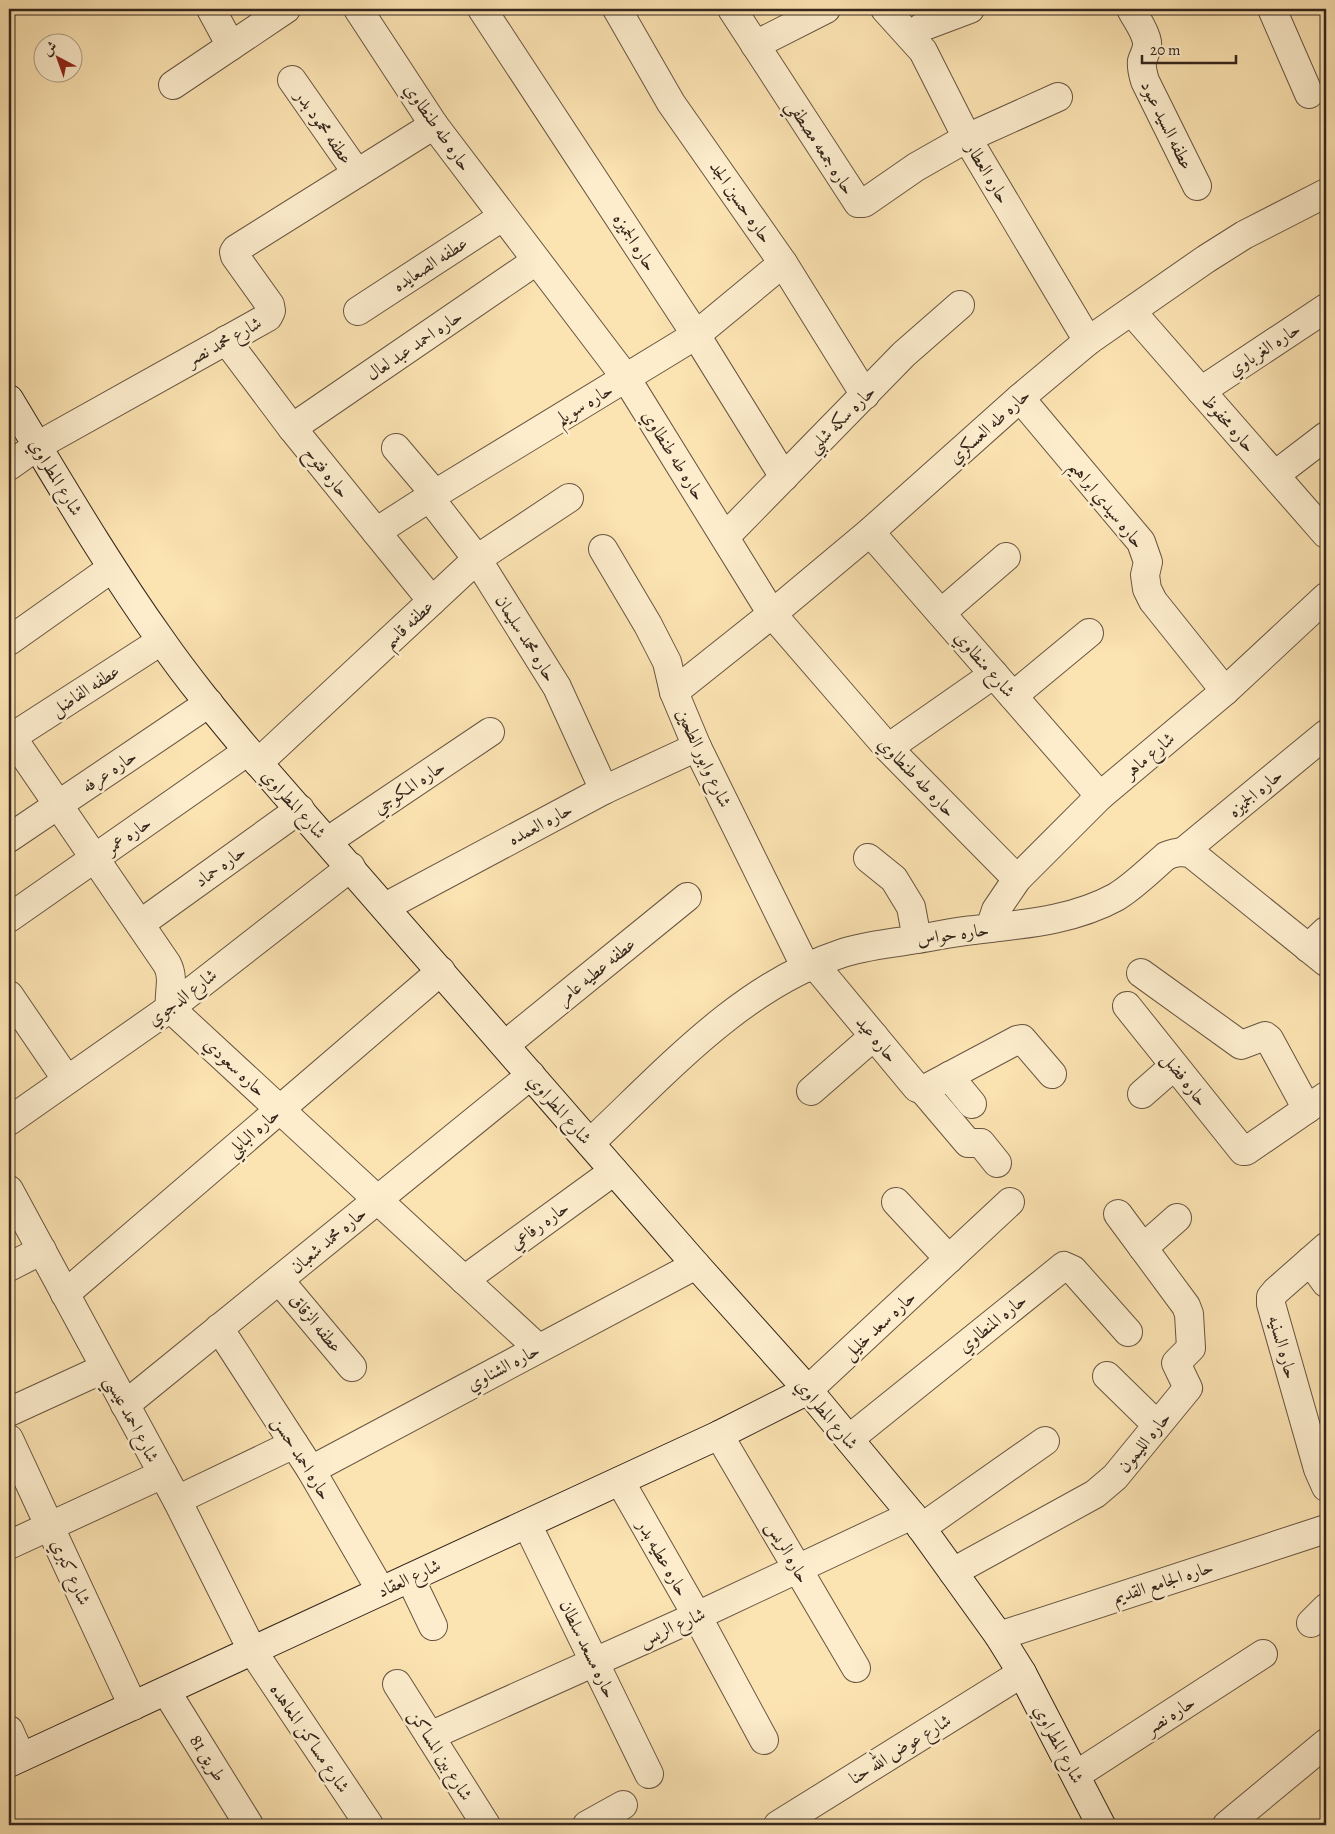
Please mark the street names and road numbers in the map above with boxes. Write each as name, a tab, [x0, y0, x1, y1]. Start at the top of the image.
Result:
street label: عطفه السيد عبود	[1135, 76, 1199, 174]
street label: حاره طه طنطاوي	[396, 78, 477, 178]
street label: عطفه محمود بدر	[288, 83, 358, 169]
street label: حاره جمعه مصطفي	[776, 95, 861, 202]
street label: حاره العطار	[959, 136, 1016, 208]
street label: حاره حسين الجد	[704, 156, 778, 248]
street label: حاره الجميزه	[607, 208, 663, 276]
street label: عطفه الصعايده	[388, 231, 472, 297]
street label: حاره احمد عبد لعال	[361, 304, 467, 386]
street label: شارع محمد نصر	[180, 310, 267, 375]
street label: حاره الغرباوي	[1223, 317, 1307, 384]
street label: حاره سويلم	[551, 377, 620, 436]
street label: حاره سكه شلبي	[802, 380, 884, 462]
street label: حاره طه العسكري	[943, 383, 1037, 471]
street label: حاره محفوظ	[1197, 388, 1261, 458]
street label: حاره طه طنطاوي	[634, 405, 711, 506]
street label: شارع المطراوي	[21, 434, 88, 522]
street label: حاره فتوح	[296, 441, 355, 505]
street label: حاره سيدي ابراهيم	[1059, 455, 1150, 557]
street label: حاره محمد سليمان	[490, 590, 562, 686]
street label: عطفه قاسم	[377, 594, 443, 658]
street label: شارع منطاوي	[947, 625, 1021, 704]
street label: عطفه الفاضل	[46, 659, 125, 722]
street label: شارع وابور الطحين	[668, 705, 737, 813]
street label: شارع ماهر	[1117, 726, 1182, 787]
street label: حاره طه طنطاوي	[871, 732, 961, 824]
street label: حاره عرفه	[77, 744, 142, 799]
street label: حاره المكوجي	[368, 754, 451, 822]
street label: حاره الجميزه	[1223, 763, 1287, 823]
street label: شارع المطراوي	[254, 764, 332, 846]
street label: حاره العمده	[504, 797, 576, 851]
street label: حاره عمر	[98, 810, 156, 861]
street label: حاره حماد	[190, 839, 250, 893]
street label: حاره حواس	[916, 917, 990, 951]
street label: عطفه عطيه عامر	[552, 932, 641, 1011]
street label: شارع الدجوي	[142, 963, 224, 1034]
street label: حاره عيد	[850, 1011, 904, 1067]
street label: حاره سعودي	[197, 1032, 271, 1104]
street label: حاره فضل	[1156, 1047, 1214, 1112]
street label: شارع المطراوي	[520, 1069, 597, 1151]
street label: حاره البابلي	[221, 1102, 288, 1166]
street label: حاره رفاعي	[504, 1195, 575, 1257]
street label: حاره محمد شعبان	[285, 1201, 371, 1279]
street label: حاره سعد خليل	[837, 1285, 921, 1366]
street label: عطفه الزقاق	[284, 1288, 348, 1358]
street label: حاره المنطاوي	[953, 1288, 1033, 1360]
street label: حاره السنيه	[1262, 1312, 1304, 1382]
street label: حاره الشناوي	[462, 1338, 545, 1399]
street label: شارع احمد عيسي	[95, 1371, 165, 1469]
street label: شارع المطراوي	[788, 1373, 864, 1457]
street label: حاره الليمون	[1112, 1406, 1176, 1478]
street label: حاره احمد حسن	[267, 1412, 337, 1504]
street label: حاره عطيه بدر	[630, 1514, 695, 1601]
street label: حاره الريس	[761, 1516, 815, 1588]
street label: شارع كبري	[43, 1535, 97, 1610]
street label: شارع العقاد	[373, 1553, 446, 1606]
street label: حاره الجامع القديم	[1110, 1554, 1218, 1613]
street label: حاره مسعد سلطان	[554, 1596, 622, 1702]
street label: شارع الريس	[635, 1602, 710, 1655]
street label: شارع مساكن المعاهده	[262, 1679, 355, 1799]
street label: حاره نصر	[1139, 1690, 1200, 1741]
street label: شارع المطراوي	[1026, 1700, 1090, 1789]
street label: شارع بين المساكن	[401, 1705, 478, 1807]
street label: شارع عوض الله حنا	[843, 1706, 957, 1792]
street label: طريق 81	[184, 1730, 232, 1786]

